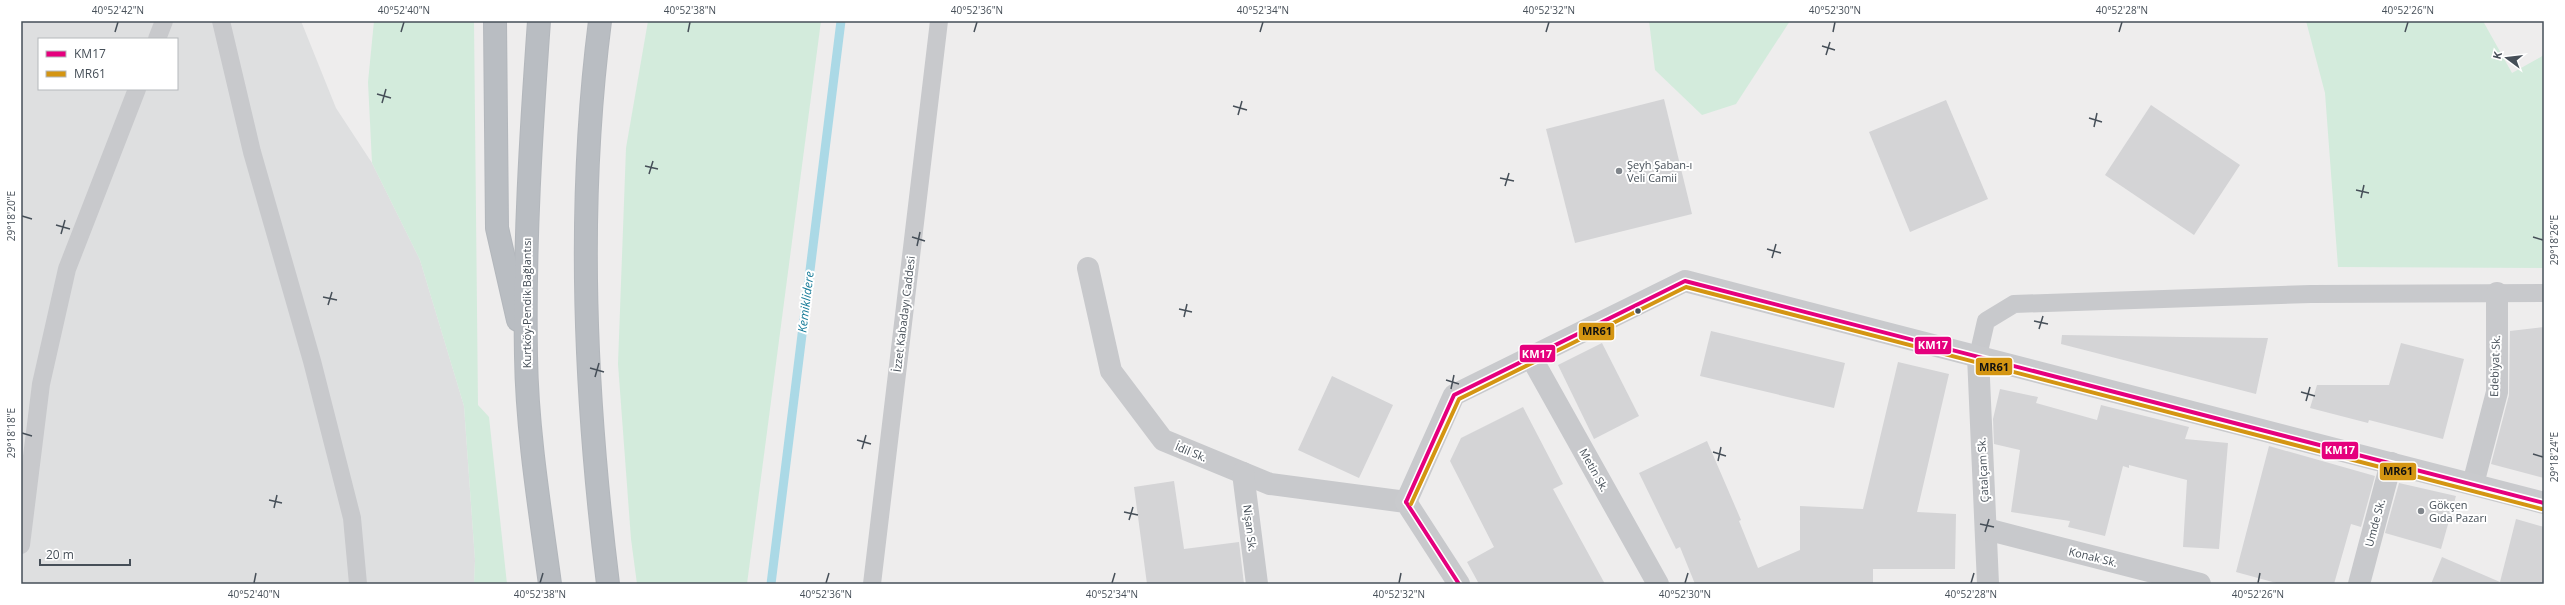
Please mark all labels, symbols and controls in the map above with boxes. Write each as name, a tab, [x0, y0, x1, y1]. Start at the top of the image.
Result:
text: 40°52'42"N	[92, 3, 144, 17]
text: 40°52'40"N	[378, 3, 430, 17]
text: 40°52'38"N	[664, 3, 716, 17]
text: 40°52'36"N	[951, 3, 1003, 17]
text: 40°52'34"N	[1237, 3, 1289, 17]
text: 40°52'32"N	[1523, 3, 1575, 17]
text: 40°52'30"N	[1809, 3, 1861, 17]
text: 40°52'28"N	[2096, 3, 2148, 17]
text: 40°52'26"N	[2382, 3, 2434, 17]
legend	[38, 38, 178, 90]
north arrow	[2487, 38, 2527, 78]
text: KM17	[74, 45, 106, 62]
text: K	[2489, 49, 2505, 61]
text: MR61	[74, 65, 106, 82]
place label: Şeyh Şaban-ı Veli Camii	[1627, 157, 1692, 185]
marker: Şeyh Şaban-ı Veli Camii	[1614, 166, 1624, 176]
text: 29°18'20"E	[4, 191, 18, 241]
text: 29°18'26"E	[2547, 215, 2561, 265]
street label: Kurtköy-Pendik Bağlantısı	[519, 238, 534, 368]
street label: İzzet Kabadayı Caddesi	[889, 255, 918, 373]
water label: Kemiklidere	[793, 270, 818, 334]
unlabelled marker	[1633, 306, 1643, 316]
line badge: MR61	[1578, 322, 1615, 341]
text: MR61	[1582, 323, 1612, 338]
street label: Edebiyat Sk.	[2486, 335, 2503, 397]
line badge: KM17	[1914, 336, 1952, 355]
text: KM17	[1918, 337, 1948, 352]
line badge: KM17	[1519, 344, 1556, 363]
text: KM17	[1522, 346, 1552, 361]
line badge: MR61	[1975, 357, 2013, 376]
text: MR61	[1979, 359, 2009, 374]
text: 29°18'18"E	[4, 408, 18, 458]
text: 29°18'24"E	[2547, 432, 2561, 482]
street label: Çatalçam Sk.	[1973, 437, 1992, 503]
street label: İdil Sk.	[1173, 438, 1209, 465]
line badge: KM17	[2321, 441, 2359, 460]
text: KM17	[2325, 442, 2355, 457]
street label: Metin Sk.	[1576, 446, 1612, 494]
line badge: MR61	[2379, 462, 2417, 481]
text: MR61	[2383, 463, 2413, 478]
street label: Umde Sk.	[2361, 497, 2388, 548]
place label: Gökçen Gıda Pazarı	[2429, 497, 2487, 525]
street label: Nişan Sk.	[1240, 504, 1261, 552]
marker: Gökçen Gıda Pazarı	[2416, 506, 2426, 516]
scale bar	[40, 541, 130, 567]
street label: Konak Sk.	[2067, 543, 2119, 570]
text: 20 m	[46, 546, 74, 563]
text: 40°52'40"N	[228, 587, 280, 601]
text: 40°52'38"N	[514, 587, 566, 601]
text: 40°52'36"N	[800, 587, 852, 601]
text: 40°52'34"N	[1086, 587, 1138, 601]
text: 40°52'32"N	[1373, 587, 1425, 601]
text: 40°52'30"N	[1659, 587, 1711, 601]
text: 40°52'28"N	[1945, 587, 1997, 601]
text: 40°52'26"N	[2232, 587, 2284, 601]

